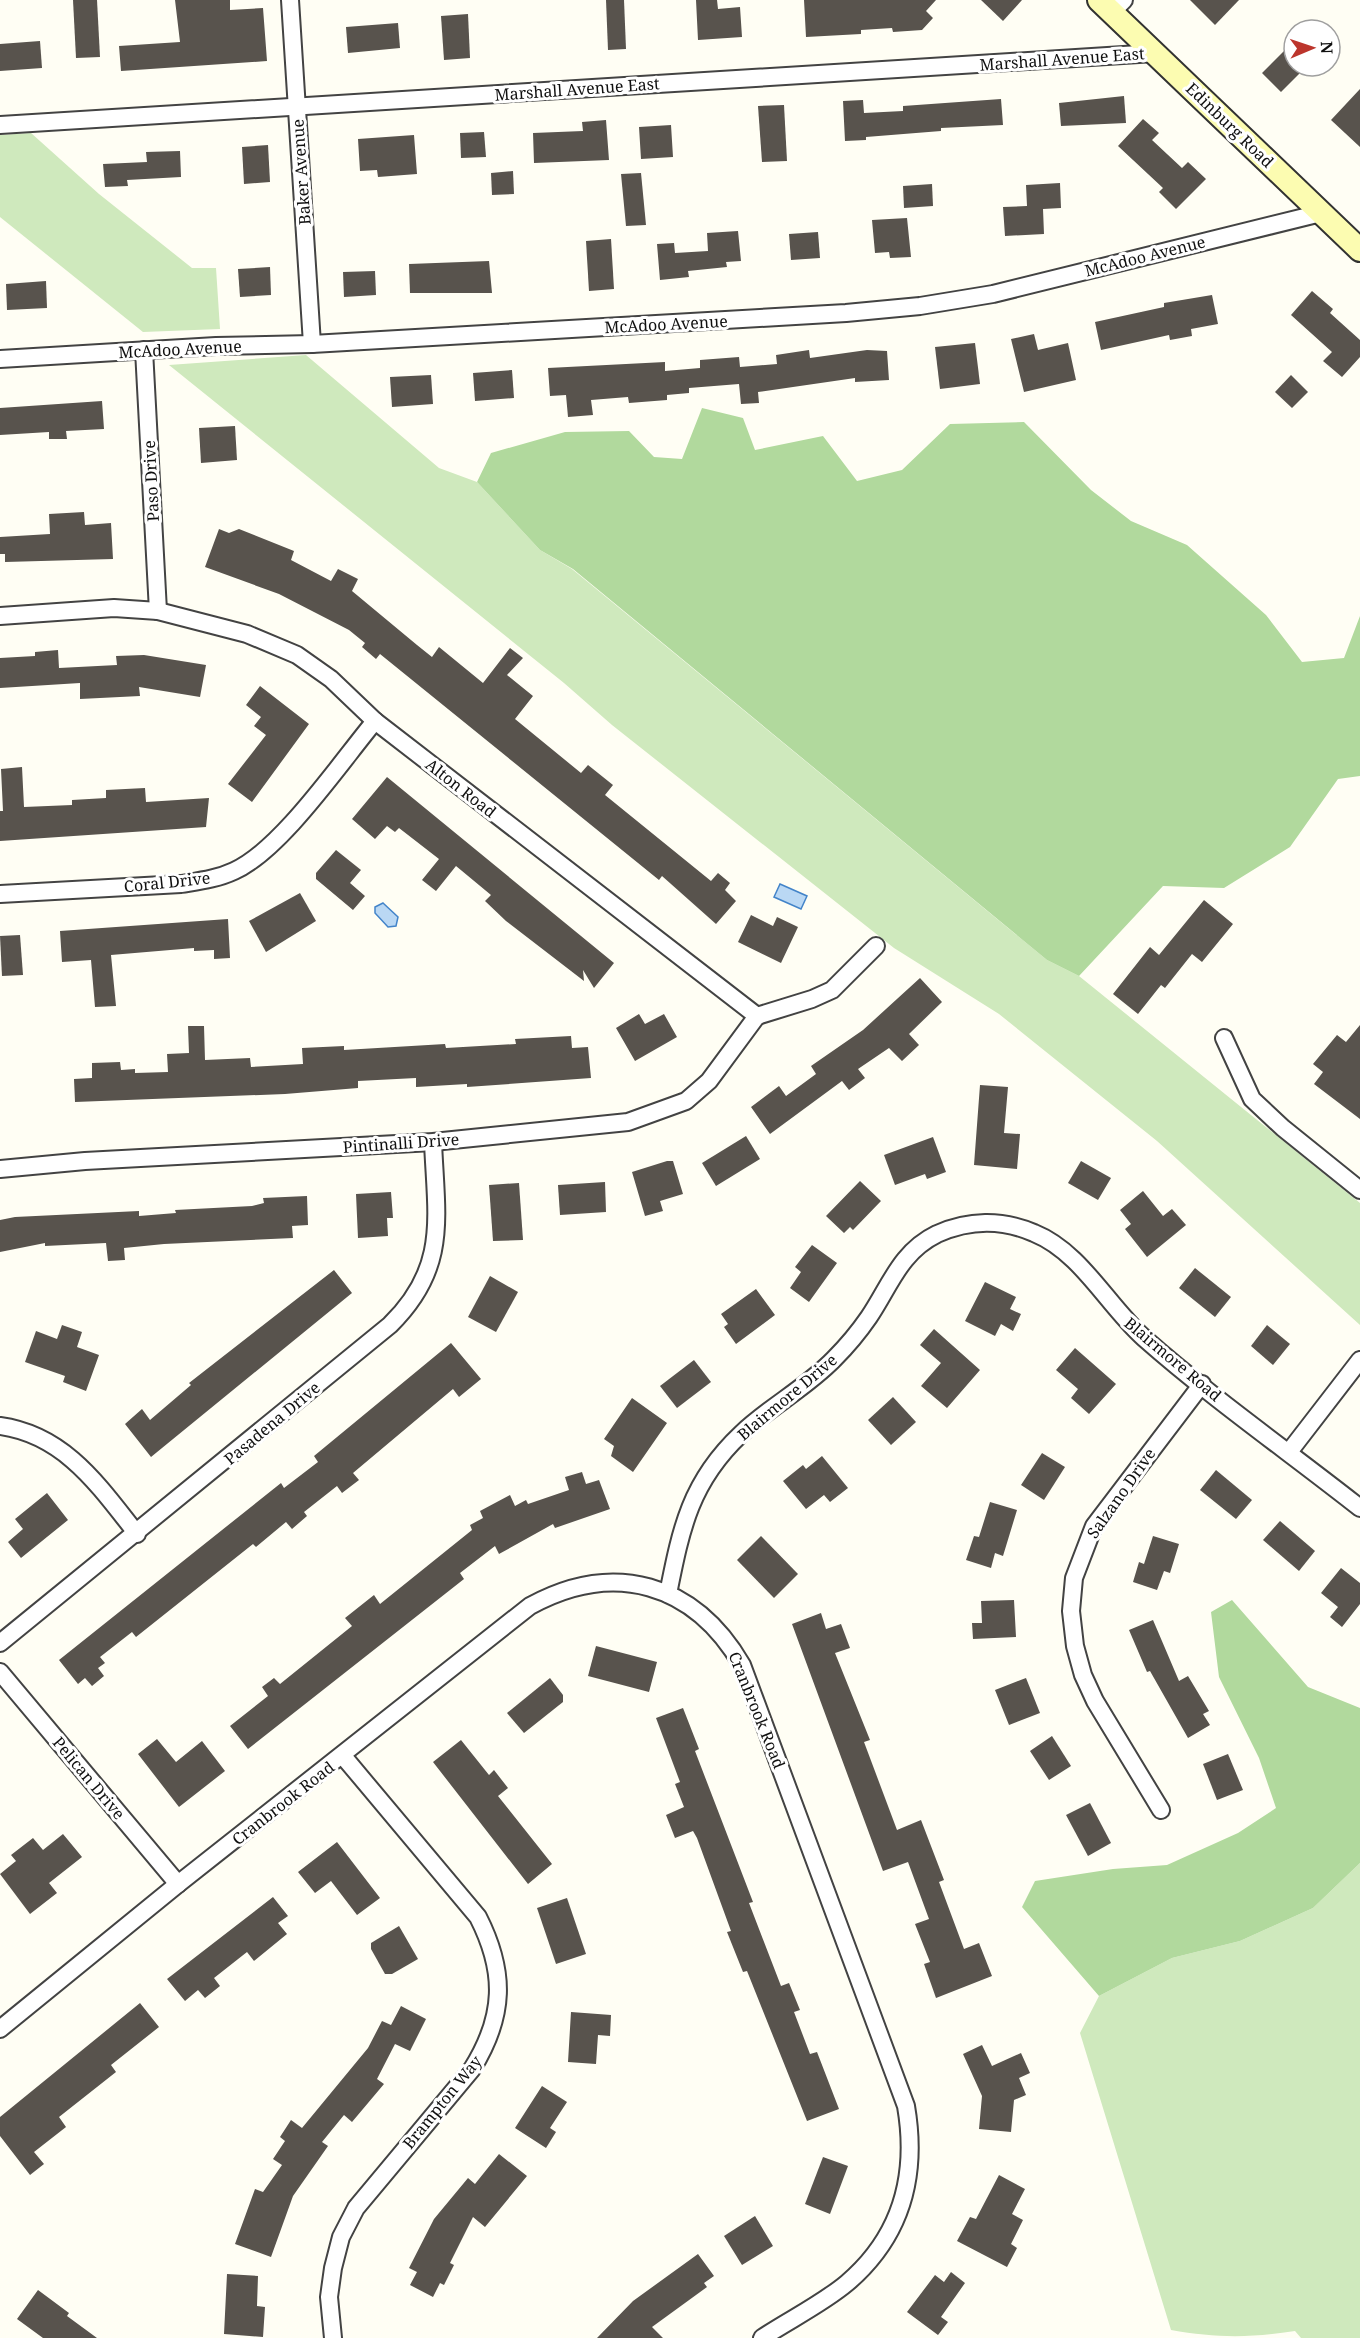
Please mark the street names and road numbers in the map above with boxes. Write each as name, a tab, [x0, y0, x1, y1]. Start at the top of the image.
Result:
street label: Marshall Avenue East	[979, 42, 1146, 76]
street label: Marshall Avenue East	[494, 72, 661, 106]
street label: Edinburg Road	[1181, 77, 1279, 173]
street label: Baker Avenue	[286, 118, 316, 226]
street label: McAdoo Avenue	[1082, 230, 1208, 282]
street label: McAdoo Avenue	[604, 310, 728, 338]
street label: McAdoo Avenue	[118, 335, 242, 363]
street label: Paso Drive	[138, 440, 164, 522]
street label: Alton Road	[421, 753, 501, 823]
street label: Coral Drive	[123, 867, 211, 897]
street label: Pintinalli Drive	[342, 1128, 460, 1158]
street label: Blairmore Road	[1120, 1312, 1226, 1406]
street label: Blairmore Drive	[733, 1349, 841, 1445]
street label: Pasadena Drive	[219, 1376, 325, 1470]
street label: Salzano Drive	[1082, 1443, 1160, 1543]
street label: Cranbrook Road	[724, 1648, 791, 1772]
street label: Pelican Drive	[48, 1732, 130, 1824]
street label: Cranbrook Road	[227, 1756, 339, 1850]
street label: Brampton Way	[397, 2050, 487, 2153]

